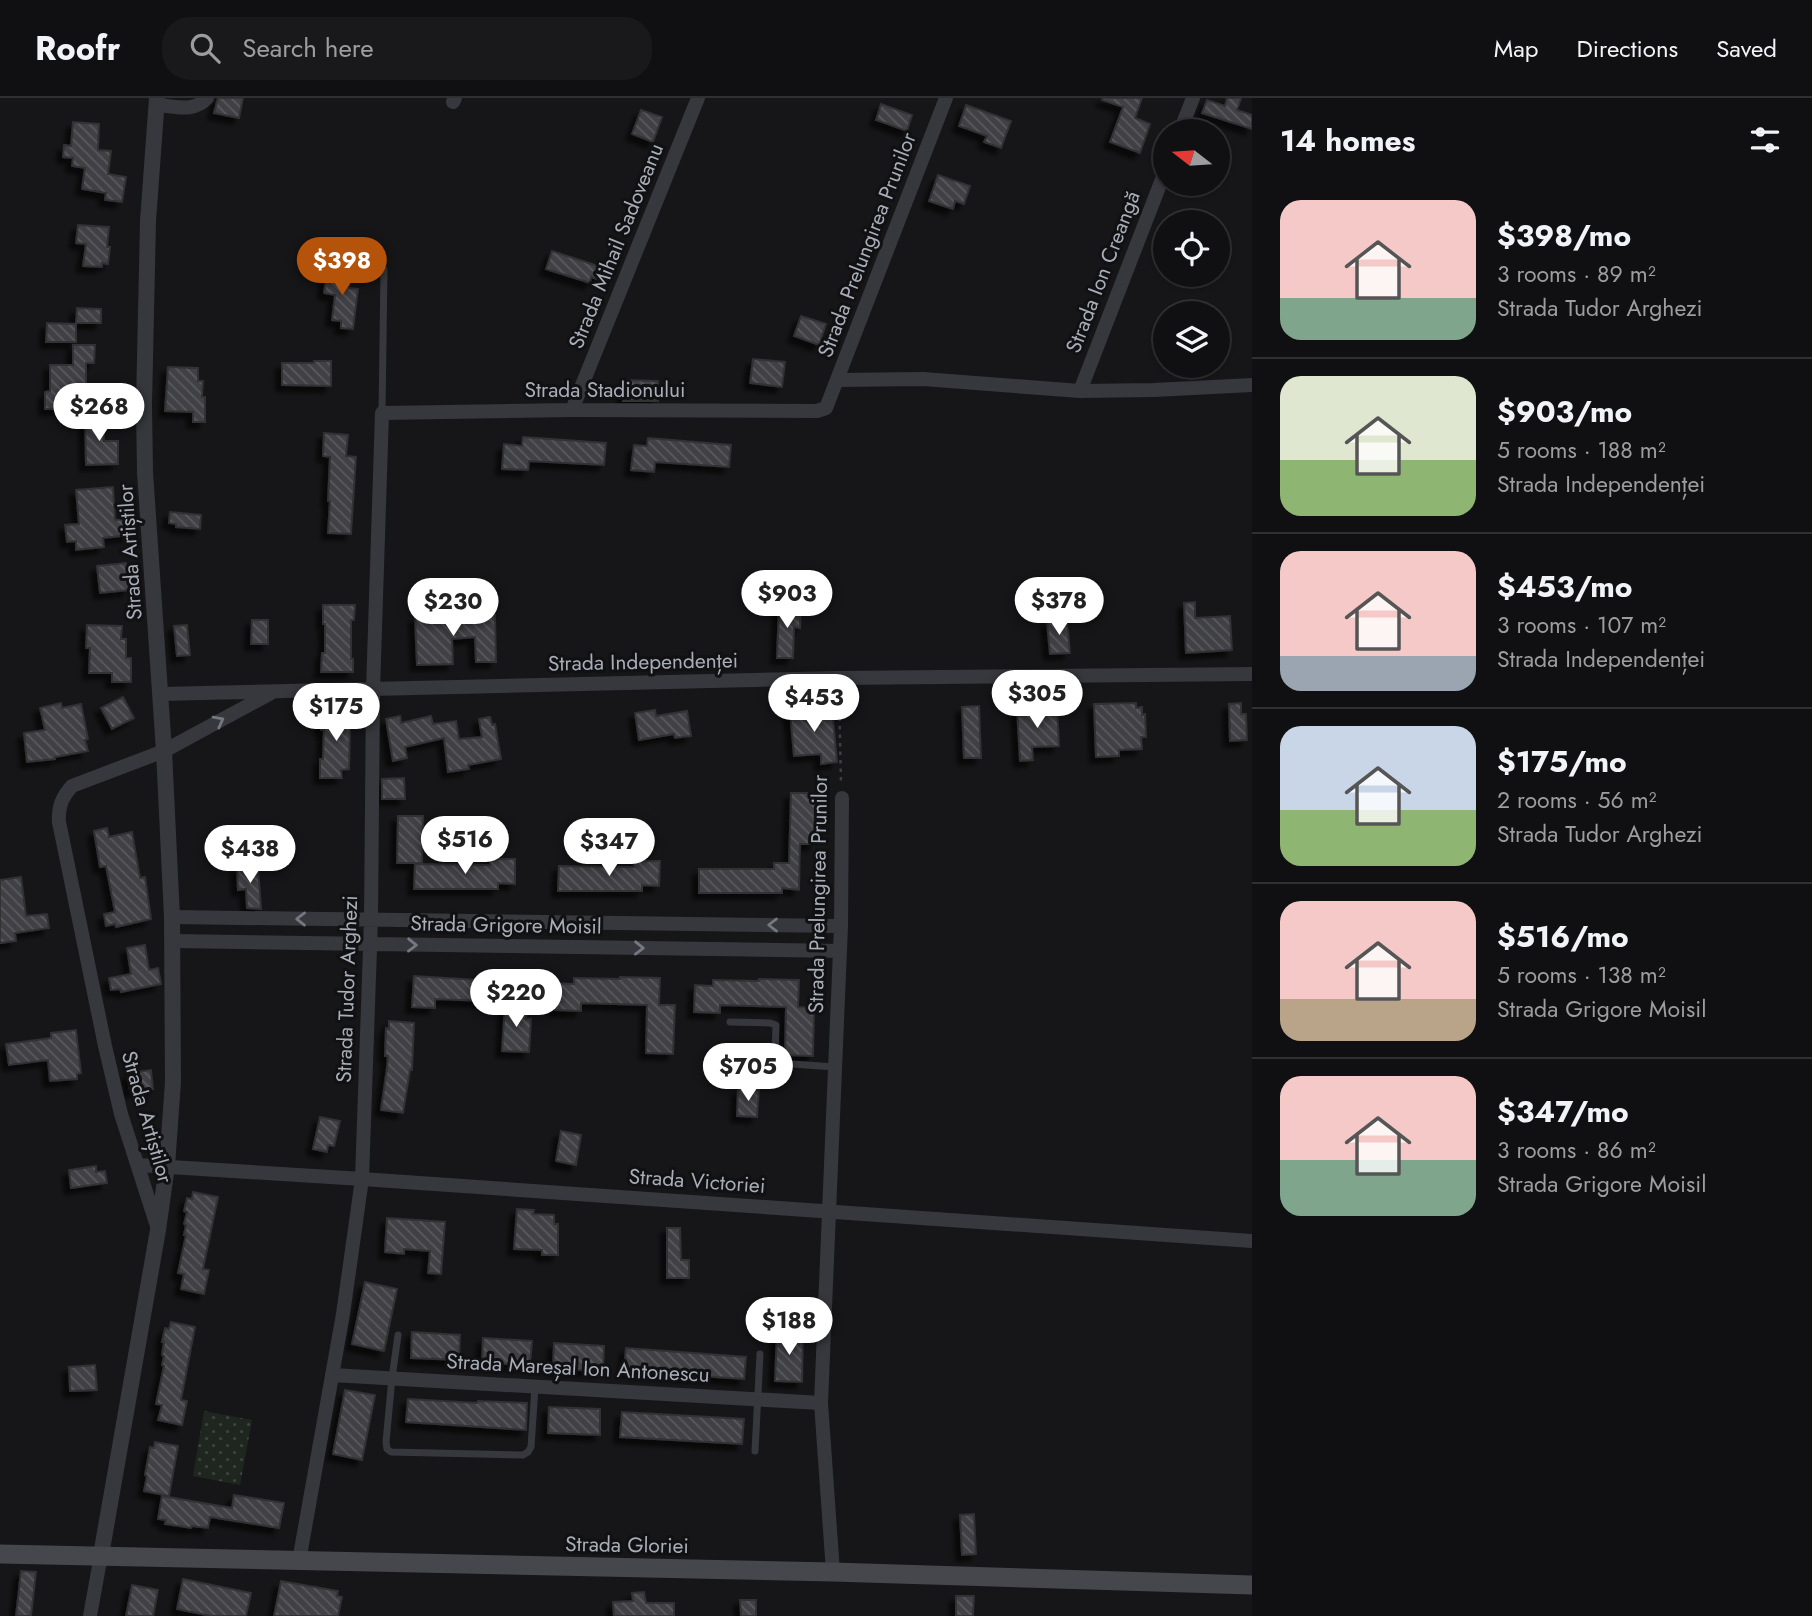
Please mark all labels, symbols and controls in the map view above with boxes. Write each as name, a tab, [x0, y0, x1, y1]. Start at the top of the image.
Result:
search box	[162, 17, 652, 80]
text: Roofr	[35, 25, 120, 72]
icon: search	[186, 29, 224, 67]
text: Search here	[242, 29, 374, 67]
text: Map	[1494, 31, 1539, 66]
text: Directions	[1577, 31, 1678, 66]
text: Saved	[1716, 31, 1777, 66]
north arrow	[1153, 119, 1230, 196]
map controls	[1153, 119, 1230, 378]
text: 14 homes	[1280, 119, 1415, 162]
icon: filters	[1746, 121, 1784, 159]
street label: Strada Prelungirea Prunilor	[810, 127, 924, 362]
street label: Strada Mihail Sadoveanu	[561, 139, 671, 353]
street label: Strada Ion Creangă	[1058, 187, 1148, 357]
button: locate	[1153, 210, 1230, 287]
text: $398/mo	[1497, 214, 1631, 257]
icon: home	[1336, 228, 1420, 312]
pin: $398	[301, 238, 383, 297]
text: $398	[313, 243, 371, 277]
text: 3 rooms · 89 m²	[1497, 257, 1656, 291]
text: Strada Tudor Arghezi	[1497, 291, 1703, 325]
button: layers	[1153, 301, 1230, 378]
street label: Strada Stadionului	[524, 375, 686, 405]
pin: $268	[58, 384, 140, 443]
text: $268	[69, 389, 129, 423]
text: $903/mo	[1497, 390, 1632, 433]
icon: home	[1336, 404, 1420, 488]
text: 5 rooms · 188 m²	[1497, 433, 1666, 467]
text: Strada Independenței	[1497, 467, 1705, 501]
street label: Strada Artiștilor	[110, 482, 150, 621]
text: $453/mo	[1497, 565, 1633, 608]
pin: $903	[746, 570, 828, 630]
text: $903	[757, 576, 817, 610]
pin: $230	[412, 578, 494, 638]
pin: $378	[1018, 578, 1100, 637]
icon: home	[1336, 579, 1420, 663]
text: $378	[1031, 583, 1087, 617]
text: $230	[424, 584, 482, 618]
text: 3 rooms · 107 m²	[1497, 608, 1666, 642]
text: Strada Independenței	[1497, 642, 1705, 676]
street label: Strada Independenței	[548, 645, 738, 679]
pin: $305	[996, 670, 1078, 730]
pin: $453	[773, 674, 855, 734]
text: $305	[1008, 676, 1066, 710]
text: $453	[784, 680, 844, 714]
pin: $175	[295, 684, 377, 743]
text: $175	[309, 689, 363, 723]
one-way arrow	[212, 716, 224, 730]
text: $175/mo	[1497, 740, 1627, 783]
icon: home	[1336, 754, 1420, 838]
street label: Strada Prelungirea Prunilor	[801, 774, 835, 1014]
text: 2 rooms · 56 m²	[1497, 783, 1657, 817]
pin: $516	[424, 816, 506, 876]
text: Strada Tudor Arghezi	[1497, 817, 1703, 851]
pin: $347	[568, 818, 650, 878]
text: $516	[437, 822, 493, 856]
text: $347	[580, 824, 638, 858]
pin: $438	[209, 826, 291, 885]
text: $438	[220, 831, 280, 865]
street label: Strada Tudor Arghezi	[329, 895, 365, 1083]
street label: Strada Grigore Moisil	[410, 908, 602, 942]
one-way arrow	[295, 911, 305, 927]
text: $516/mo	[1497, 915, 1629, 958]
one-way arrow	[767, 917, 778, 933]
icon: home	[1336, 929, 1420, 1013]
one-way arrow	[407, 937, 418, 953]
one-way arrow	[635, 940, 645, 956]
text: 5 rooms · 138 m²	[1497, 958, 1666, 992]
pin: $220	[475, 970, 557, 1029]
text: $220	[486, 975, 546, 1009]
text: Strada Grigore Moisil	[1497, 992, 1707, 1026]
pin: $705	[707, 1044, 789, 1103]
street label: Strada Artiștilor	[114, 1047, 180, 1187]
text: $705	[719, 1049, 777, 1083]
text: $347/mo	[1497, 1090, 1629, 1133]
icon: home	[1336, 1104, 1420, 1188]
text: 3 rooms · 86 m²	[1497, 1133, 1656, 1167]
street label: Strada Victoriei	[628, 1161, 766, 1201]
text: Strada Grigore Moisil	[1497, 1167, 1707, 1201]
pin: $188	[748, 1298, 830, 1357]
text: $188	[762, 1303, 816, 1337]
street label: Strada Mareșal Ion Antonescu	[446, 1346, 710, 1390]
street label: Strada Gloriei	[565, 1529, 689, 1561]

